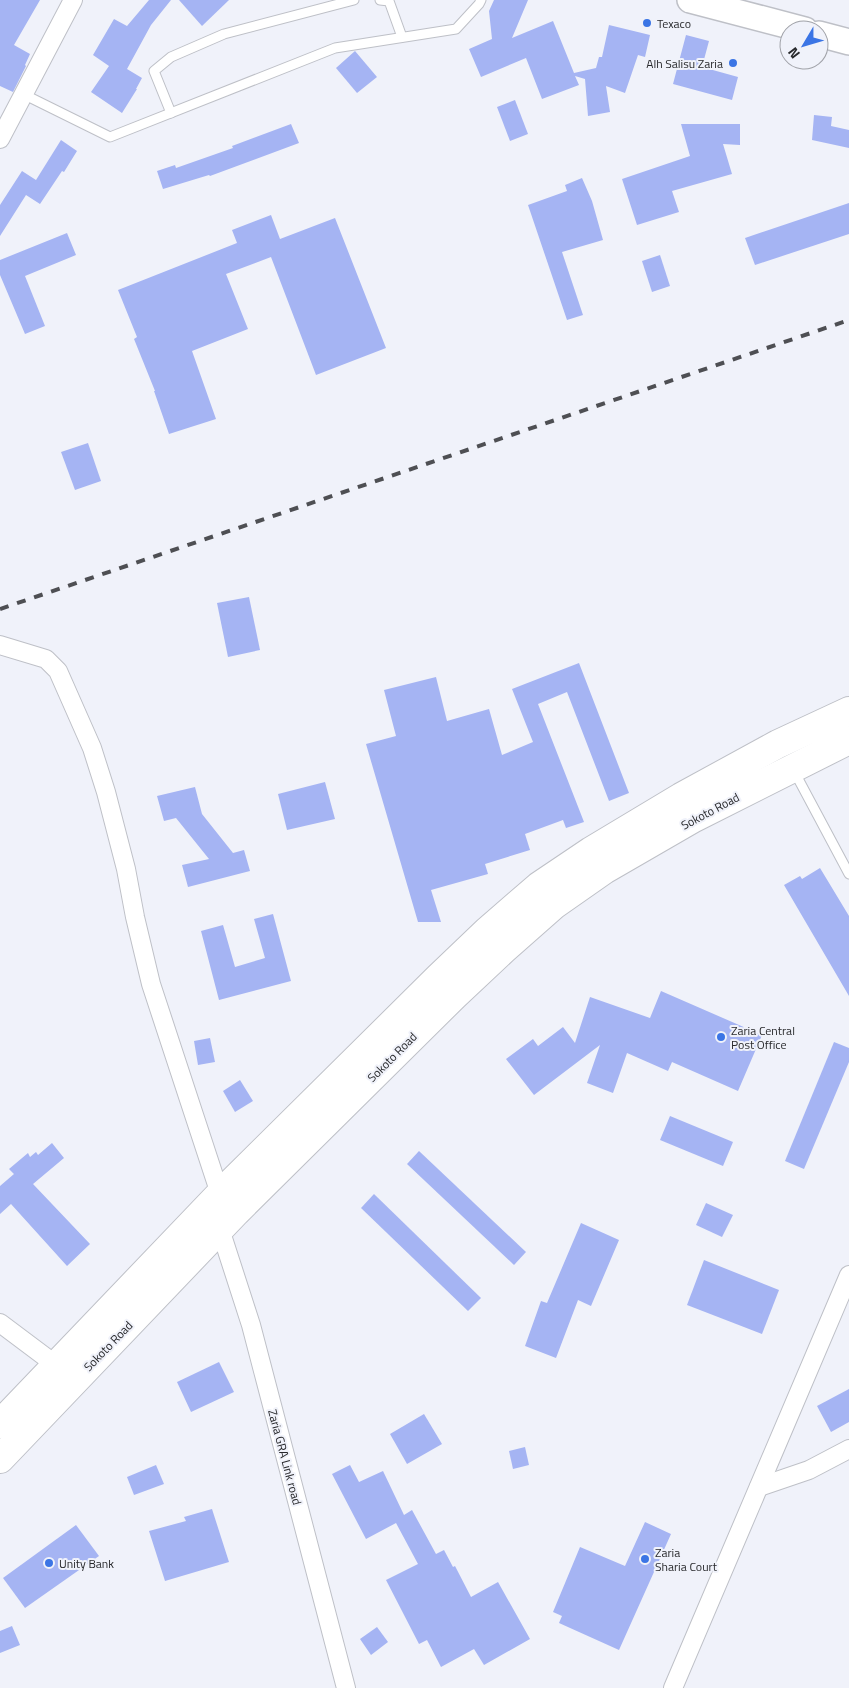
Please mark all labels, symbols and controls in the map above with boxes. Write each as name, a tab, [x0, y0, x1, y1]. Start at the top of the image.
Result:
place label: Texaco	[657, 14, 691, 33]
marker: Texaco	[641, 17, 653, 29]
north arrow	[779, 20, 829, 70]
text: N	[782, 43, 805, 64]
place label: Alh Salisu Zaria	[646, 54, 723, 73]
marker: Alh Salisu Zaria	[727, 57, 739, 69]
street label: Sokoto Road	[677, 788, 743, 834]
place label: Zaria Central Post Office	[731, 1021, 795, 1054]
street label: Sokoto Road	[363, 1028, 421, 1086]
marker: Zaria Central Post Office	[715, 1031, 727, 1043]
street label: Sokoto Road	[79, 1316, 137, 1376]
street label: Zaria GRA Link road	[263, 1407, 307, 1507]
place label: Zaria Sharia Court	[655, 1543, 718, 1576]
marker: Zaria Sharia Court	[639, 1553, 651, 1565]
place label: Unity Bank	[59, 1554, 114, 1573]
marker: Unity Bank	[43, 1557, 55, 1569]

